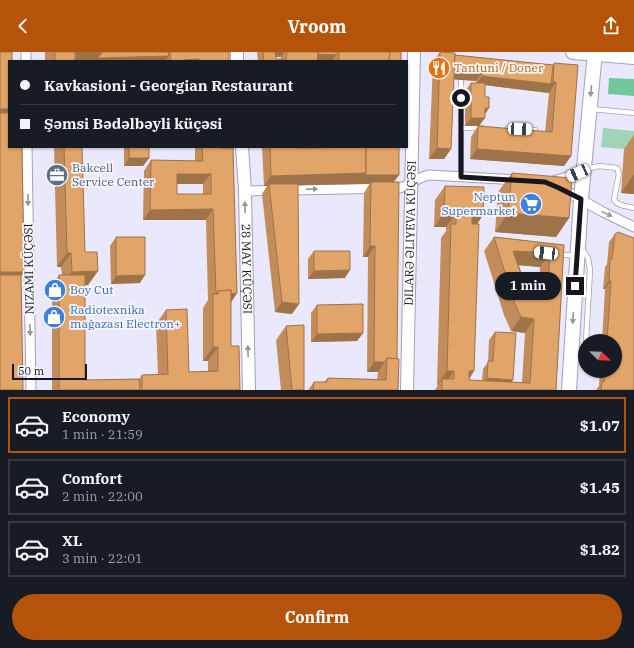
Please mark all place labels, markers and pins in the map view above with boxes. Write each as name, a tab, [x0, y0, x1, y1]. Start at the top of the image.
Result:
restaurant icon: Tantuni / Doner	[426, 55, 452, 81]
place label: Tantuni / Doner	[454, 60, 544, 75]
place label: Bakcell Service Center	[72, 160, 155, 189]
office icon: Bakcell Service Center	[44, 162, 70, 188]
place label: Neptun Supermarket	[441, 189, 516, 218]
supermarket icon: Neptun Supermarket	[518, 191, 544, 217]
shop icon: Boy Cut	[42, 277, 68, 303]
place label: Boy Cut	[70, 282, 113, 297]
place label: Radiotexnika mağazası Electron+	[70, 302, 181, 331]
shop icon: Radiotexnika mağazası Electron+	[41, 304, 67, 330]

